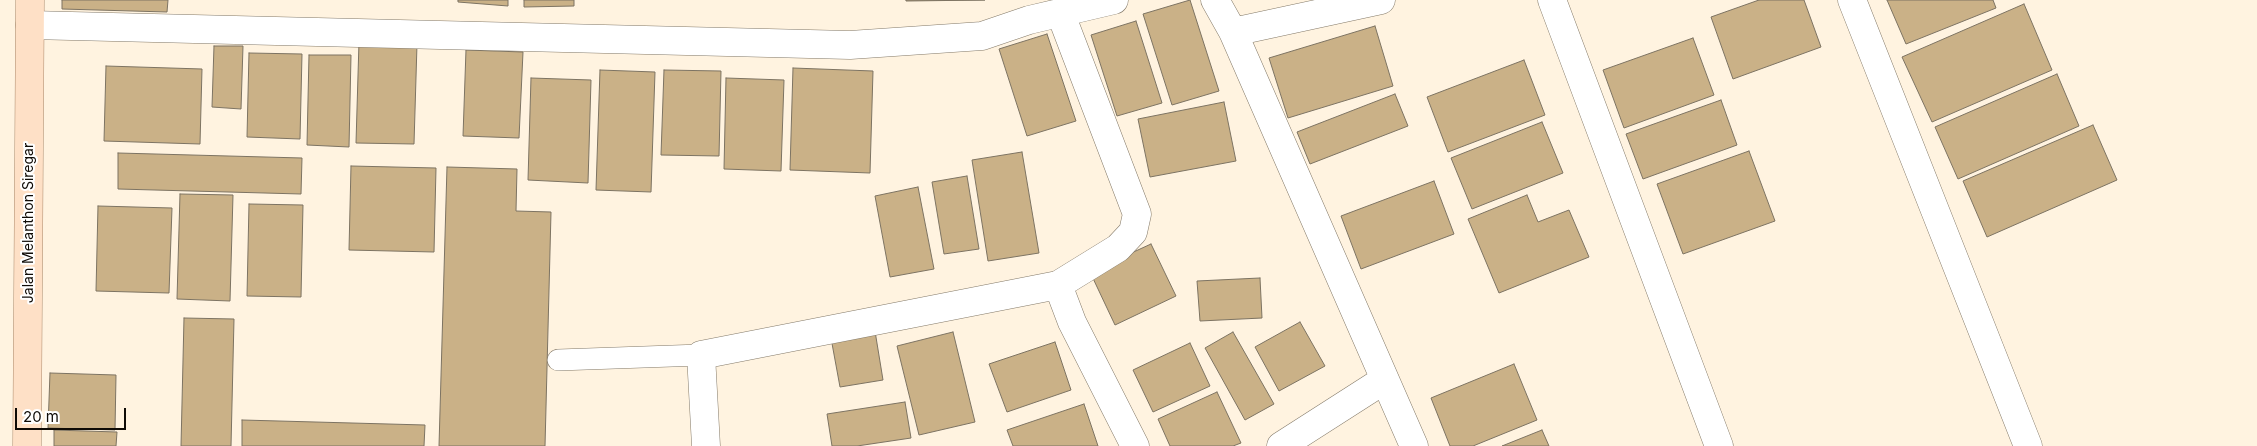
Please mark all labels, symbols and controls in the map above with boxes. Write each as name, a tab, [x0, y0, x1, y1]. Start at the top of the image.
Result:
street label: Jalan Melanthon Siregar	[21, 143, 37, 303]
scale bar	[18, 398, 129, 430]
text: 20 m	[23, 407, 59, 426]

